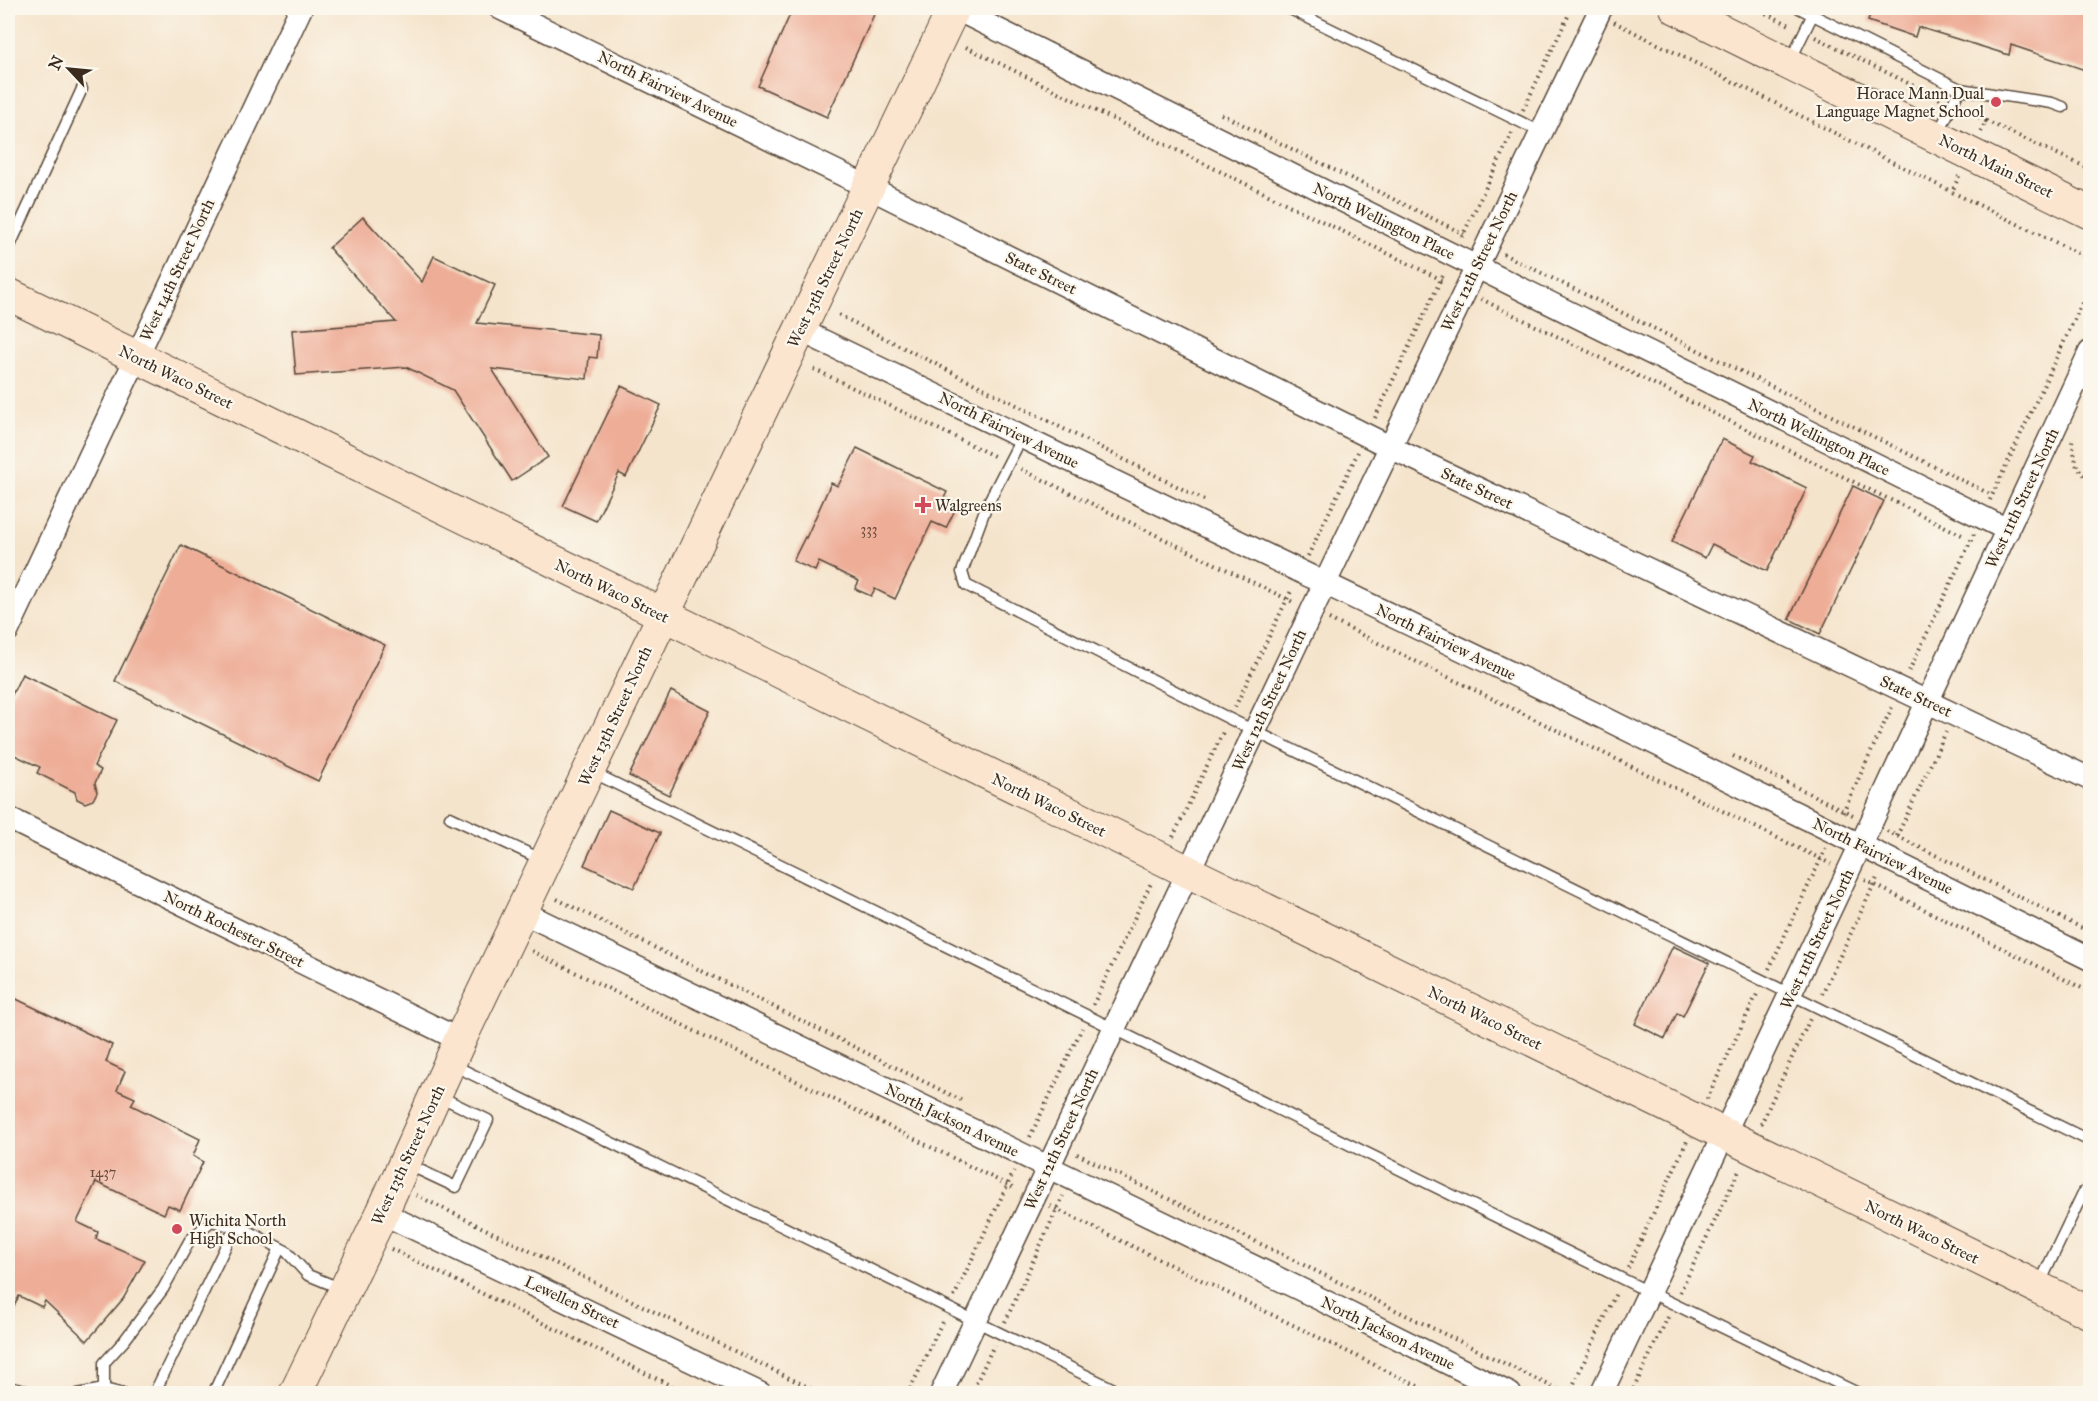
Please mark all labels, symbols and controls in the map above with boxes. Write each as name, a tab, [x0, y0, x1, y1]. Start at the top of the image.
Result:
north arrow	[39, 39, 99, 99]
street label: North Fairview Avenue	[595, 47, 741, 131]
text: N	[44, 52, 68, 73]
place label: Horace Mann Dual Language Magnet School	[1816, 84, 1985, 122]
marker: Horace Mann Dual Language Magnet School	[1989, 95, 2003, 109]
street label: North Main Street	[1936, 130, 2057, 202]
street label: North Wellington Place	[1310, 178, 1458, 265]
street label: West 12th Street North	[1437, 188, 1521, 334]
street label: West 14th Street North	[136, 196, 218, 344]
street label: West 13th Street North	[783, 205, 867, 350]
street label: State Street	[1002, 248, 1080, 299]
street label: North Waco Street	[116, 341, 237, 413]
street label: North Fairview Avenue	[936, 388, 1082, 472]
street label: North Wellington Place	[1745, 394, 1893, 481]
street label: West 11th Street North	[1981, 425, 2063, 571]
street label: State Street	[1438, 463, 1516, 513]
place label: Walgreens	[935, 496, 1002, 516]
marker: Walgreens	[916, 498, 930, 512]
house number: 333	[861, 521, 877, 538]
street label: North Waco Street	[552, 555, 673, 627]
street label: North Fairview Avenue	[1373, 600, 1519, 684]
street label: West 12th Street North	[1228, 626, 1310, 774]
street label: West 13th Street North	[574, 643, 656, 789]
street label: State Street	[1877, 671, 1955, 721]
street label: North Waco Street	[989, 769, 1110, 841]
street label: North Fairview Avenue	[1810, 814, 1956, 898]
street label: West 11th Street North	[1776, 866, 1858, 1012]
street label: North Rochester Street	[160, 887, 308, 972]
street label: North Waco Street	[1425, 982, 1546, 1054]
street label: West 12th Street North	[1020, 1065, 1102, 1213]
street label: North Jackson Avenue	[882, 1079, 1022, 1162]
street label: West 13th Street North	[367, 1082, 449, 1228]
house number: 1437	[90, 1164, 116, 1181]
street label: North Waco Street	[1862, 1196, 1983, 1268]
place label: Wichita North High School	[189, 1211, 286, 1249]
marker: Wichita North High School	[170, 1222, 184, 1236]
street label: Lewellen Street	[521, 1272, 623, 1332]
street label: North Jackson Avenue	[1318, 1292, 1458, 1375]

